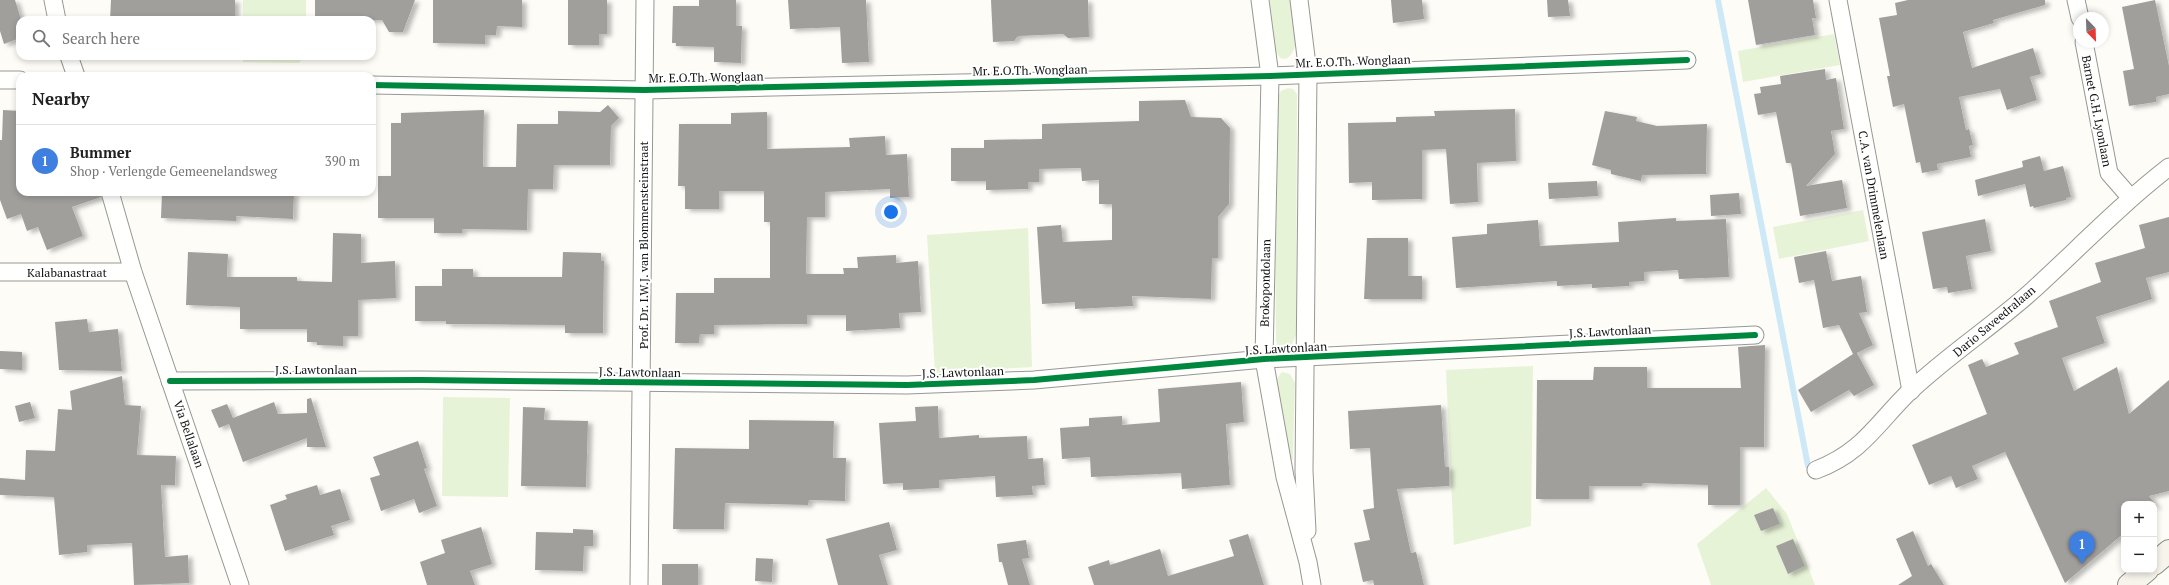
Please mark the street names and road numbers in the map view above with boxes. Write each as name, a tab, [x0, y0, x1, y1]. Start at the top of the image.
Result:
street label: Mr. E.O.Th. Wonglaan	[1295, 51, 1411, 71]
street label: Barnet G.H. Lyonlaan	[2079, 54, 2115, 168]
street label: Mr. E.O.Th. Wonglaan	[972, 61, 1088, 79]
street label: Mr. E.O.Th. Wonglaan	[648, 68, 764, 86]
street label: C.A. van Drimmelenlaan	[1855, 130, 1893, 260]
street label: Prof. Dr. I.W.J. van Blommensteinstraat	[636, 141, 651, 349]
street label: Brokopondolaan	[1257, 239, 1273, 327]
street label: Kalabanastraat	[27, 265, 108, 280]
street label: Dario Saveedralaan	[1950, 282, 2038, 360]
street label: J.S. Lawtonlaan	[1569, 321, 1651, 341]
street label: J.S. Lawtonlaan	[1245, 338, 1327, 358]
street label: J.S. Lawtonlaan	[275, 362, 357, 377]
street label: J.S. Lawtonlaan	[922, 363, 1004, 381]
street label: J.S. Lawtonlaan	[599, 364, 681, 380]
street label: Via Bellalaan	[170, 398, 208, 470]

